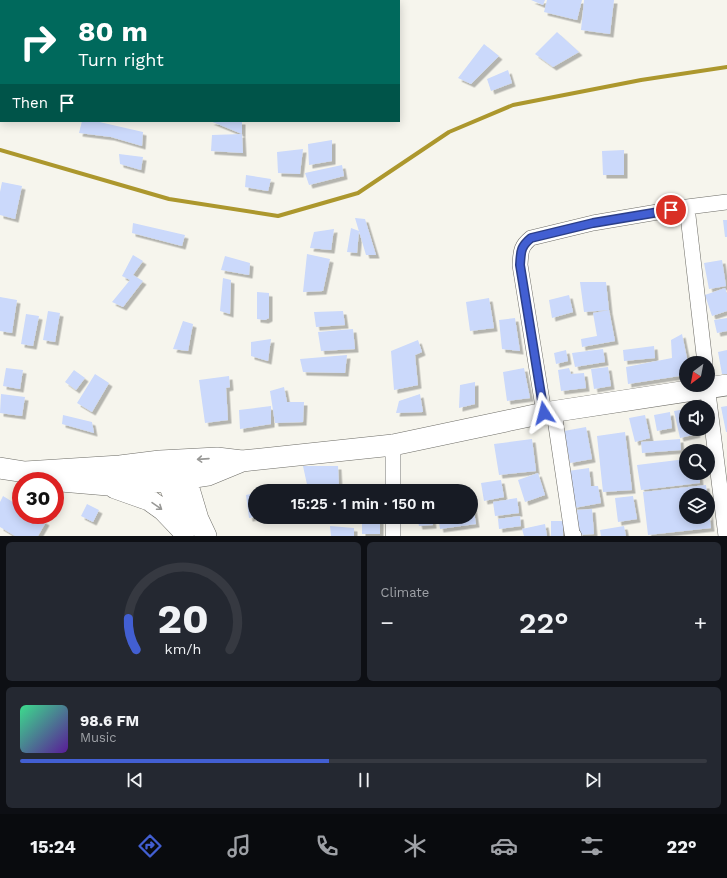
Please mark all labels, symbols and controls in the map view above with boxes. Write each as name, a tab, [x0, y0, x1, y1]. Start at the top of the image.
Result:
text: 80 m	[78, 15, 148, 48]
icon: right	[12, 16, 64, 68]
text: Turn right	[78, 49, 164, 70]
icon: arrive	[56, 92, 78, 114]
text: Then	[12, 94, 48, 112]
pin	[654, 193, 688, 227]
icon: arrive	[660, 199, 682, 221]
north arrow	[679, 356, 715, 392]
map controls	[679, 356, 715, 524]
position arrow	[523, 392, 565, 434]
button: sound	[679, 400, 715, 436]
button: search	[679, 444, 715, 480]
one-way arrow	[197, 455, 210, 462]
speed limit sign: 30	[12, 472, 64, 524]
button: layers	[679, 488, 715, 524]
text: 15:25 · 1 min · 150 m	[291, 495, 435, 513]
one-way arrow	[151, 502, 162, 510]
text: Climate	[381, 585, 429, 600]
text: 20	[157, 593, 209, 642]
text: 22°	[519, 605, 569, 640]
text: −	[381, 610, 394, 635]
text: +	[694, 610, 707, 635]
text: km/h	[165, 640, 202, 656]
text: 98.6 FM	[80, 712, 139, 730]
text: Music	[80, 730, 117, 745]
icon: previous	[124, 769, 146, 791]
icon: pause	[353, 769, 375, 791]
icon: next	[582, 769, 604, 791]
icon: directions	[136, 832, 164, 860]
icon: music	[225, 832, 253, 860]
icon: phone	[313, 832, 341, 860]
icon: climate	[401, 832, 429, 860]
icon: car	[490, 832, 518, 860]
icon: filters	[578, 832, 606, 860]
text: 15:24	[30, 836, 76, 857]
text: 22°	[666, 836, 697, 857]

